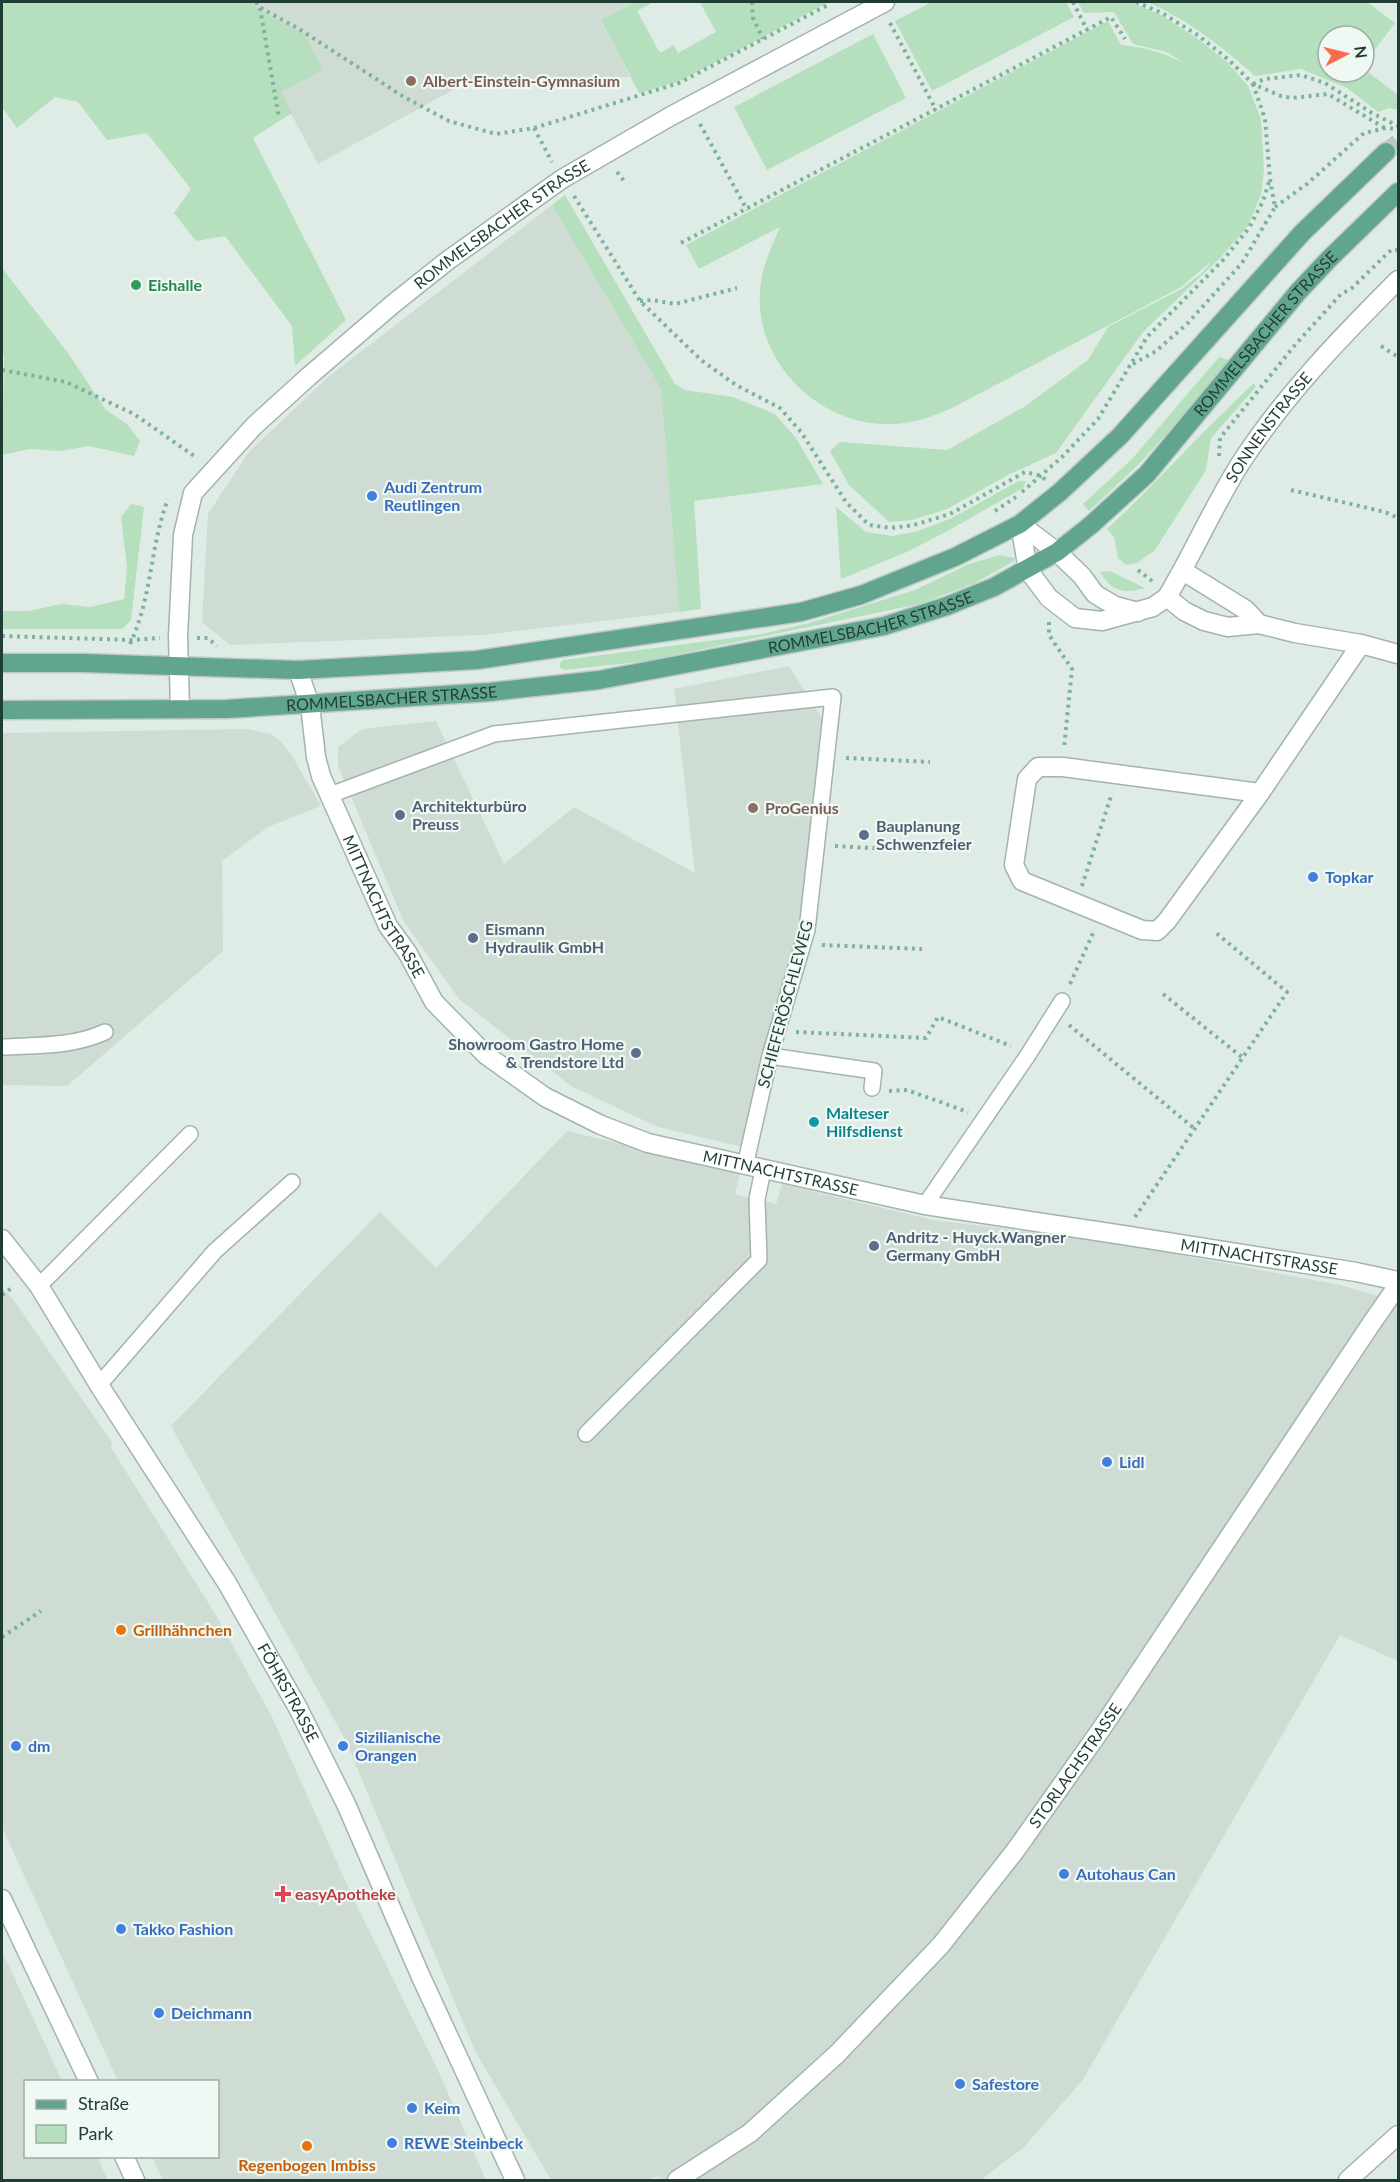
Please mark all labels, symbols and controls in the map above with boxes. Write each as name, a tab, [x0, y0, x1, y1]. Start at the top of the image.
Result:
north arrow	[1316, 24, 1376, 84]
text: N	[1351, 45, 1372, 59]
place label: Albert-Einstein-Gymnasium	[422, 71, 620, 90]
marker: Albert-Einstein-Gymnasium	[404, 74, 418, 88]
street label: ROMMELSBACHER STRASSE	[410, 155, 593, 293]
street label: ROMMELSBACHER STRASSE	[1189, 247, 1341, 420]
place label: Eishalle	[148, 275, 202, 294]
marker: Eishalle	[129, 278, 143, 292]
street label: SONNENSTRASSE	[1221, 368, 1315, 486]
place label: Audi Zentrum Reutlingen	[383, 477, 482, 514]
marker: Audi Zentrum Reutlingen	[365, 489, 379, 503]
street label: ROMMELSBACHER STRASSE	[766, 587, 976, 657]
street label: ROMMELSBACHER STRASSE	[286, 681, 498, 714]
place label: Architekturbüro Preuss	[411, 796, 527, 833]
place label: ProGenius	[765, 798, 839, 817]
marker: ProGenius	[746, 801, 760, 815]
marker: Architekturbüro Preuss	[393, 808, 407, 822]
place label: Bauplanung Schwenzfeier	[876, 816, 972, 853]
marker: Bauplanung Schwenzfeier	[857, 828, 871, 842]
street label: MITTNACHTSTRASSE	[340, 832, 429, 981]
place label: Topkar	[1325, 867, 1374, 886]
marker: Topkar	[1306, 870, 1320, 884]
street label: SCHIEFERÖSCHLEWEG	[753, 918, 816, 1090]
place label: Eismann Hydraulik GmbH	[485, 919, 604, 956]
marker: Eismann Hydraulik GmbH	[466, 931, 480, 945]
place label: Showroom Gastro Home & Trendstore Ltd	[448, 1034, 624, 1071]
marker: Showroom Gastro Home & Trendstore Ltd	[629, 1046, 643, 1060]
place label: Malteser Hilfsdienst	[826, 1103, 903, 1140]
marker: Malteser Hilfsdienst	[807, 1115, 821, 1129]
street label: MITTNACHTSTRASSE	[701, 1146, 861, 1199]
place label: Andritz - Huyck.Wangner Germany GmbH	[885, 1227, 1066, 1264]
street label: MITTNACHTSTRASSE	[1179, 1234, 1339, 1278]
marker: Andritz - Huyck.Wangner Germany GmbH	[867, 1239, 881, 1253]
place label: Lidl	[1119, 1452, 1144, 1471]
marker: Lidl	[1100, 1455, 1114, 1469]
place label: Grillhähnchen	[133, 1620, 232, 1639]
marker: Grillhähnchen	[114, 1623, 128, 1637]
street label: FÖHRSTRASSE	[254, 1640, 323, 1745]
street label: STORLACHSTRASSE	[1024, 1699, 1125, 1831]
place label: Sizilianische Orangen	[355, 1727, 441, 1764]
place label: dm	[28, 1736, 50, 1755]
marker: dm	[9, 1739, 23, 1753]
marker: Sizilianische Orangen	[336, 1739, 350, 1753]
place label: Autohaus Can	[1075, 1864, 1176, 1883]
marker: Autohaus Can	[1057, 1867, 1071, 1881]
place label: easyApotheke	[295, 1884, 396, 1903]
marker: easyApotheke	[276, 1887, 290, 1901]
place label: Takko Fashion	[133, 1919, 233, 1938]
marker: Takko Fashion	[114, 1922, 128, 1936]
place label: Deichmann	[171, 2003, 252, 2022]
marker: Deichmann	[152, 2006, 166, 2020]
place label: Safestore	[972, 2074, 1040, 2093]
marker: Safestore	[953, 2077, 967, 2091]
legend	[24, 2080, 219, 2158]
text: Straße	[78, 2092, 129, 2114]
place label: Keim	[424, 2098, 460, 2117]
marker: Keim	[405, 2101, 419, 2115]
text: Park	[78, 2122, 114, 2144]
place label: REWE Steinbeck	[404, 2133, 524, 2152]
marker: REWE Steinbeck	[385, 2136, 399, 2150]
marker: Regenbogen Imbiss	[300, 2139, 314, 2153]
place label: Regenbogen Imbiss	[238, 2155, 376, 2174]

